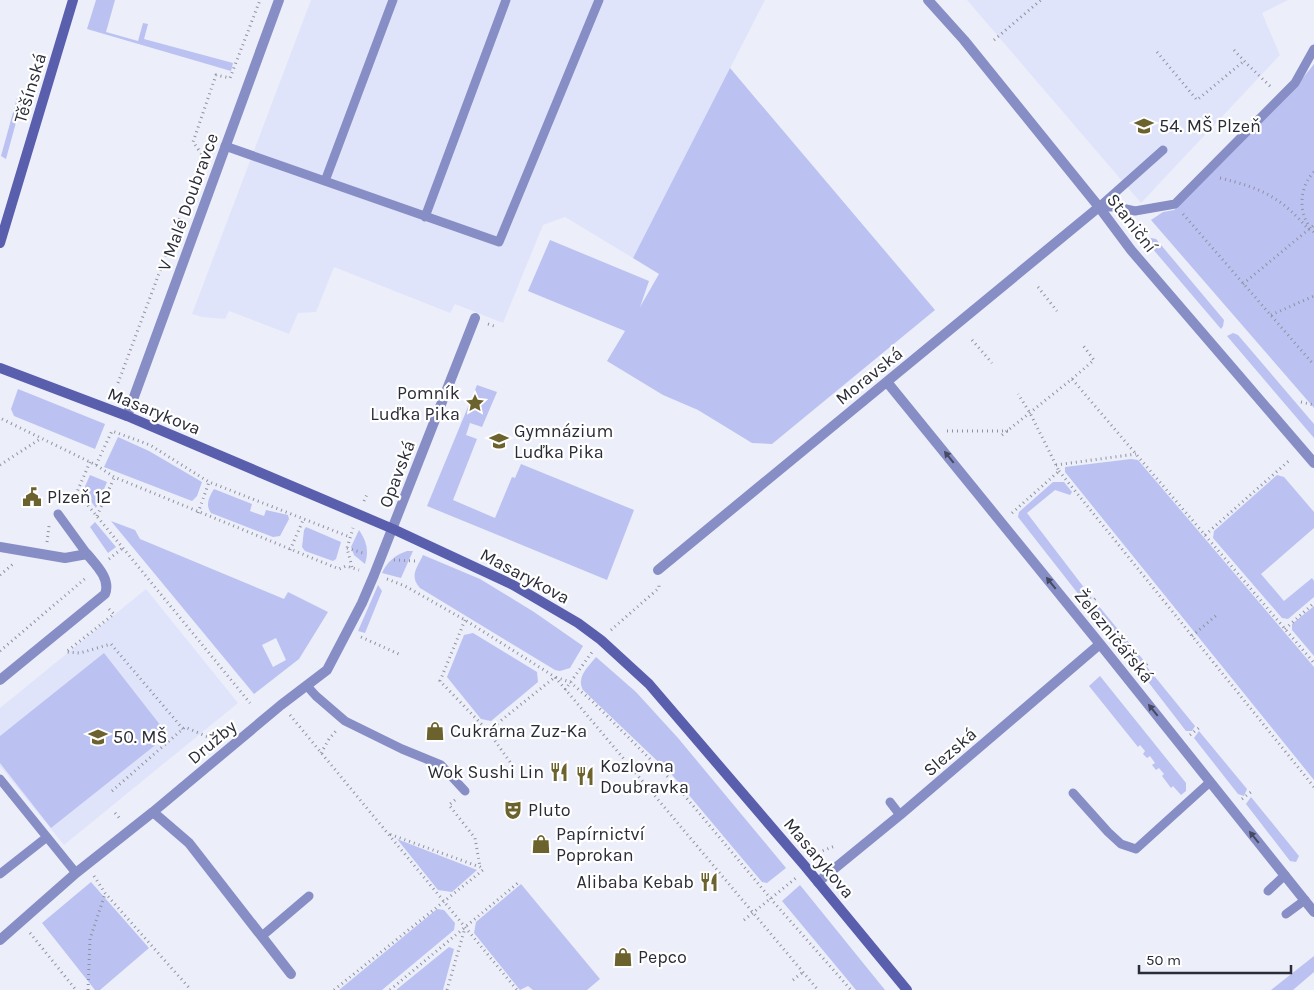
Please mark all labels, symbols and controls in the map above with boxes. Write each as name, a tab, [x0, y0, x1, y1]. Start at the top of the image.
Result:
street label: Těšínská	[9, 50, 51, 126]
school or university icon: 54. MŠ Plzeň	[1133, 115, 1155, 137]
place label: 54. MŠ Plzeň	[1159, 115, 1261, 137]
street label: V Malé Doubravce	[153, 130, 223, 274]
street label: Staniční	[1102, 189, 1162, 258]
street label: Moravská	[831, 342, 907, 410]
street label: Masarykova	[104, 382, 204, 440]
place label: Pomník Luďka Pika	[370, 382, 460, 425]
place icon: Pomník Luďka Pika	[464, 392, 486, 414]
place label: Gymnázium Luďka Pika	[514, 420, 613, 463]
school or university icon: Gymnázium Luďka Pika	[488, 430, 510, 452]
street label: Opavská	[374, 437, 420, 511]
one-way arrow	[943, 451, 954, 464]
public building icon: Plzeň 12	[21, 486, 43, 508]
place label: Plzeň 12	[47, 486, 111, 508]
street label: Masarykova	[476, 543, 574, 609]
one-way arrow	[1046, 577, 1057, 590]
street label: Železničářská	[1070, 585, 1158, 687]
one-way arrow	[1148, 703, 1158, 717]
street label: Družby	[183, 715, 241, 769]
shop icon: Cukrárna Zuz-Ka	[424, 720, 446, 742]
place label: Cukrárna Zuz-Ka	[450, 720, 587, 742]
street label: Slezská	[919, 723, 981, 781]
school or university icon: 50. MŠ	[87, 726, 109, 748]
place label: 50. MŠ	[113, 726, 167, 748]
place label: Kozlovna Doubravka	[600, 755, 689, 798]
place label: Wok Sushi Lin	[428, 761, 544, 783]
restaurant icon: Wok Sushi Lin	[548, 761, 570, 783]
restaurant icon: Kozlovna Doubravka	[574, 765, 596, 787]
theatre icon: Pluto	[502, 799, 524, 821]
place label: Pluto	[528, 799, 571, 821]
street label: Masarykova	[779, 813, 859, 903]
place label: Papírnictví Poprokan	[556, 823, 646, 866]
one-way arrow	[1249, 831, 1260, 844]
shop icon: Papírnictví Poprokan	[530, 833, 552, 855]
place label: Alibaba Kebab	[576, 871, 694, 893]
restaurant icon: Alibaba Kebab	[698, 871, 720, 893]
scale bar	[1139, 942, 1292, 974]
shop icon: Pepco	[612, 946, 634, 968]
place label: Pepco	[638, 946, 687, 968]
text: 50 m	[1146, 951, 1181, 969]

